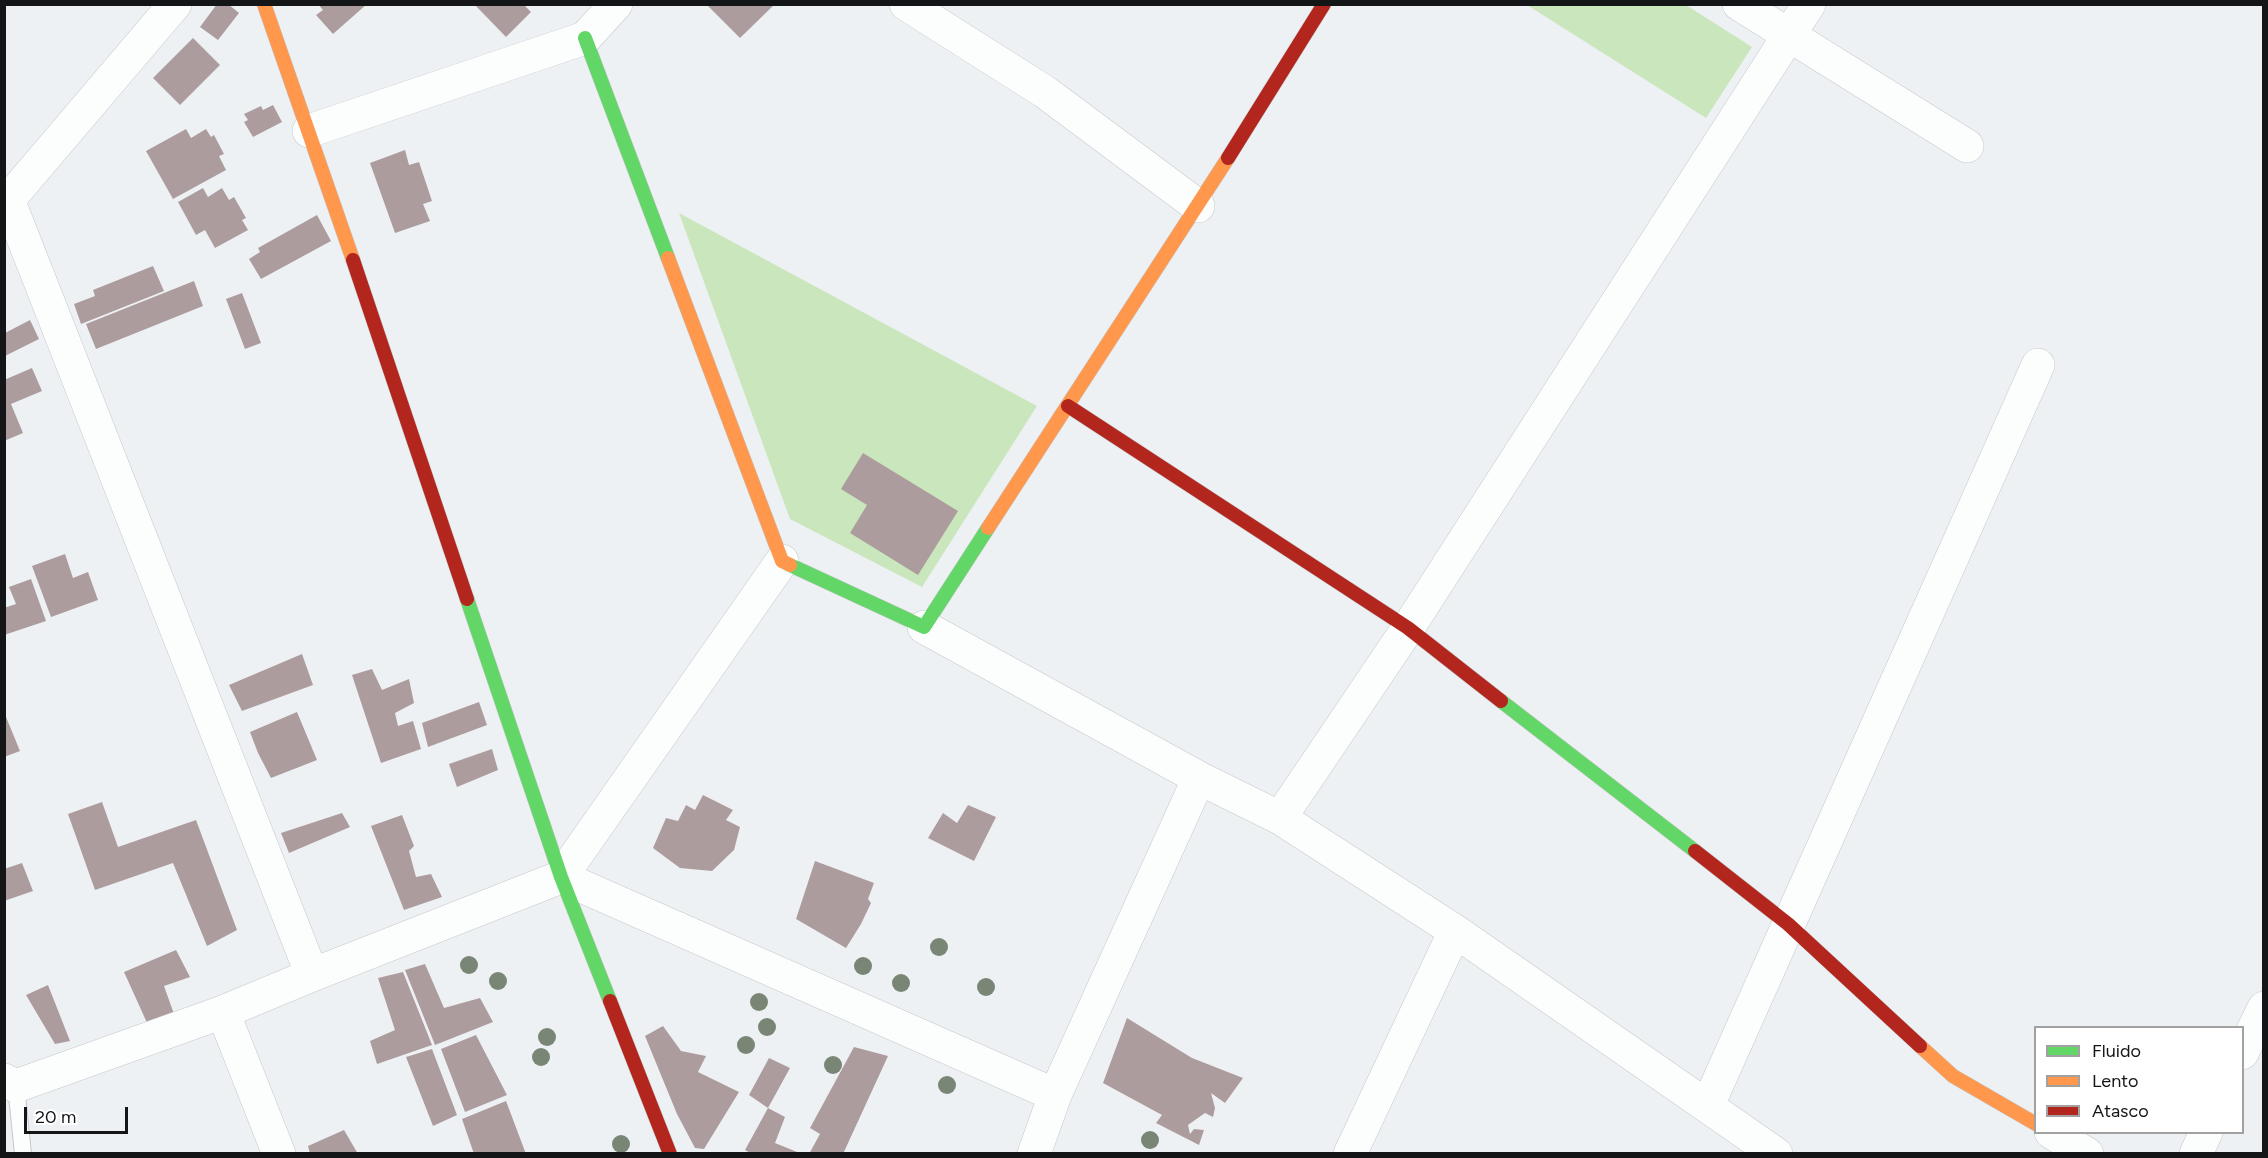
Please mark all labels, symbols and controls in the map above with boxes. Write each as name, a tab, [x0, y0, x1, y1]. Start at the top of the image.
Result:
legend	[2034, 1026, 2244, 1134]
text: Fluido	[2092, 1040, 2141, 1062]
text: Lento	[2092, 1070, 2138, 1092]
scale bar	[27, 1095, 130, 1133]
text: Atasco	[2092, 1100, 2149, 1122]
text: 20 m	[35, 1106, 76, 1128]

